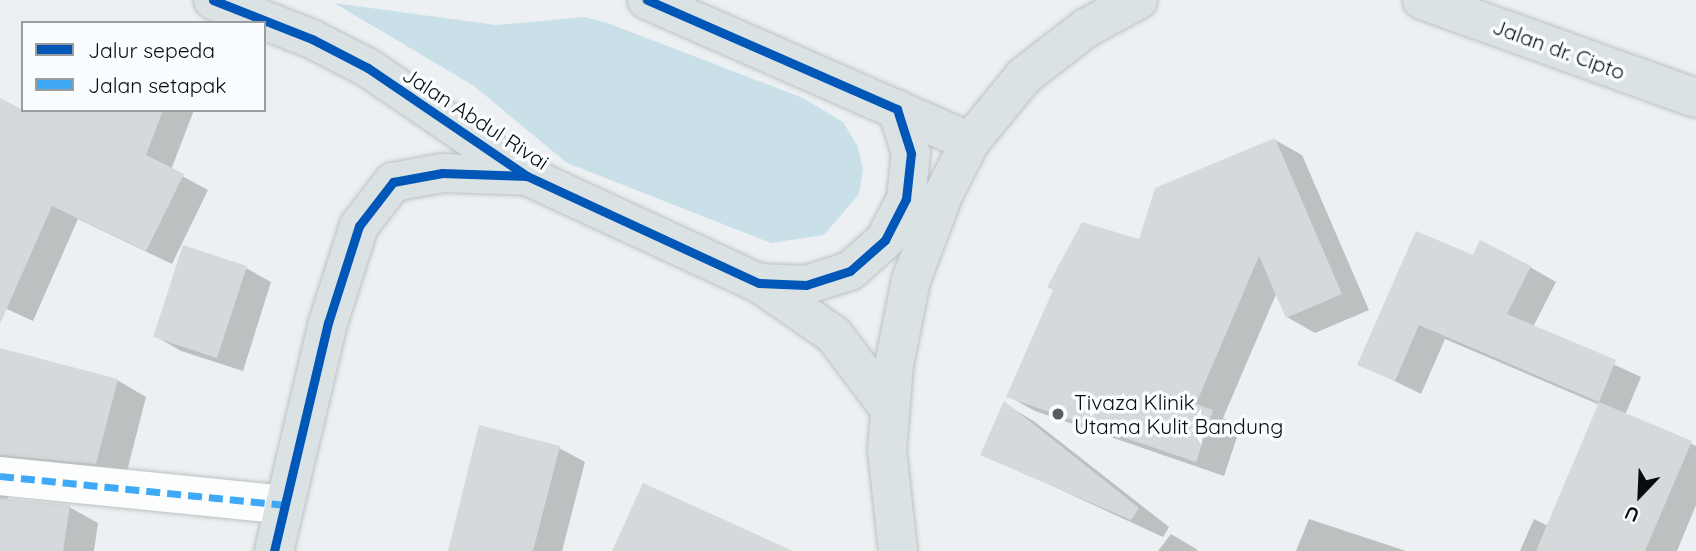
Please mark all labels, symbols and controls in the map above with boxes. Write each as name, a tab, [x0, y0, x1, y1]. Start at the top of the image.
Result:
street label: Jalan dr. Cipto	[1489, 13, 1629, 85]
legend	[21, 21, 266, 112]
text: Jalur sepeda	[88, 37, 215, 63]
street label: Jalan Abdul Rivai	[398, 61, 554, 175]
text: Jalan setapak	[88, 72, 226, 98]
place label: Tivaza Klinik Utama Kulit Bandung	[1074, 389, 1283, 439]
marker: Tivaza Klinik Utama Kulit Bandung	[1048, 404, 1068, 424]
north arrow	[1605, 460, 1675, 530]
text: U	[1621, 501, 1643, 528]

